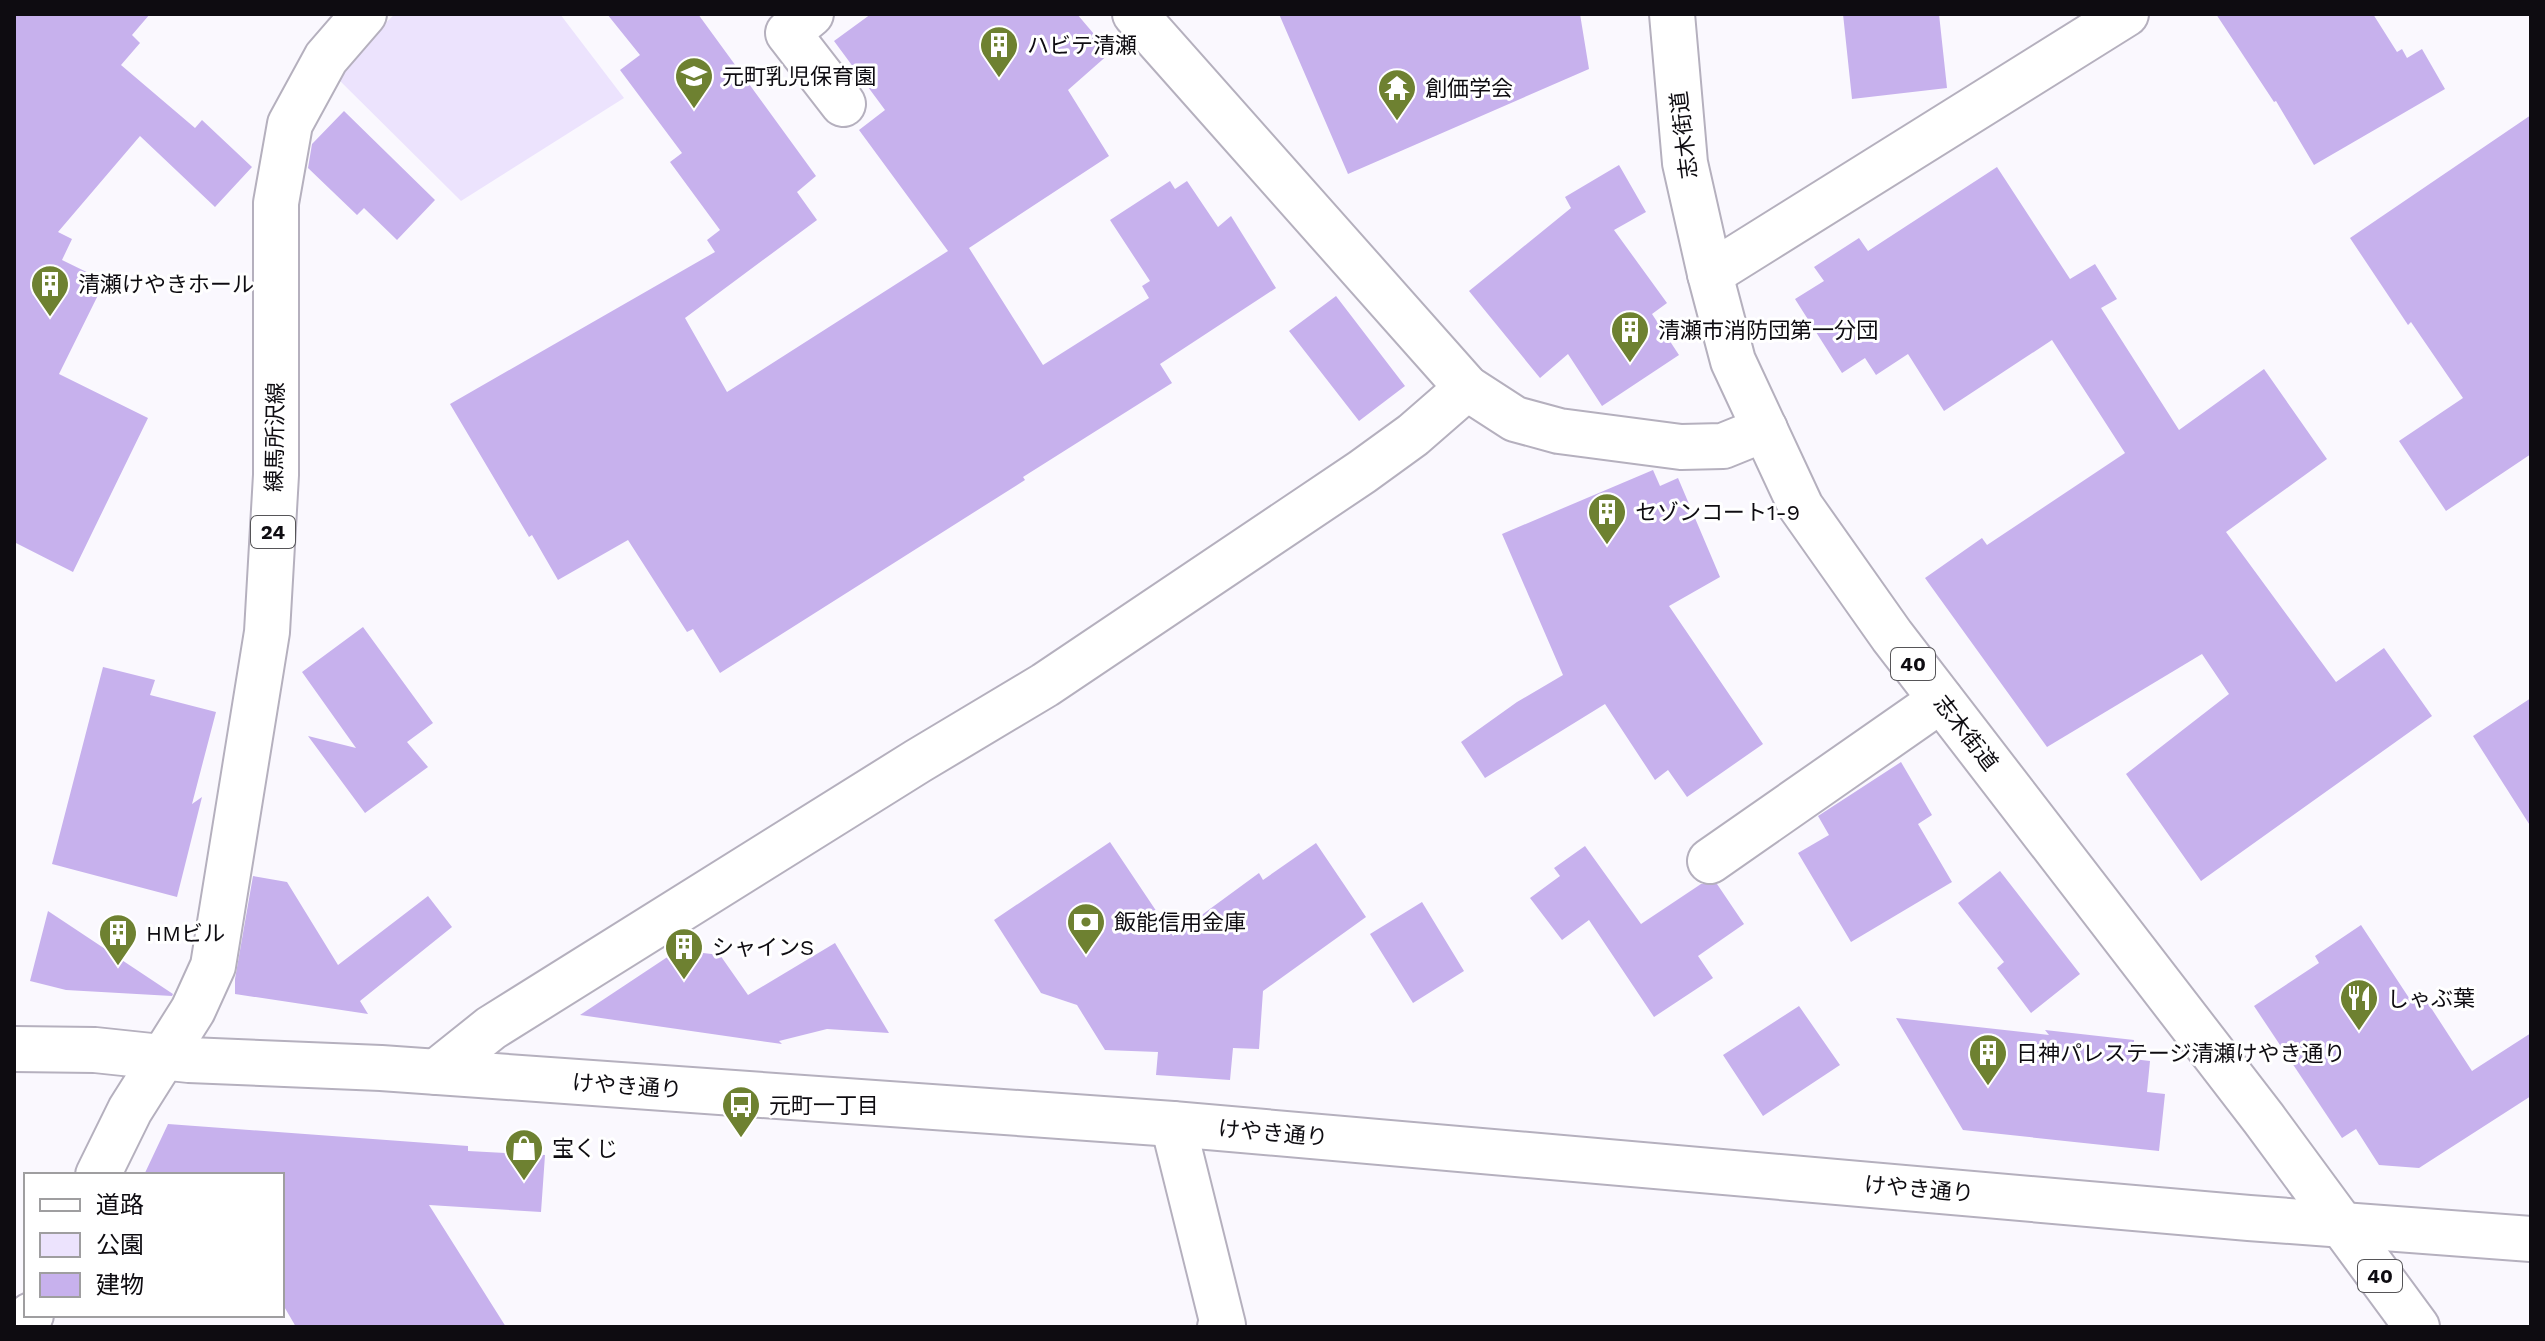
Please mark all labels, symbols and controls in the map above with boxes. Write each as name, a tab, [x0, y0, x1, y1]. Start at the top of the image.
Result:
building icon: ハビテ清瀬	[978, 24, 1020, 79]
place label: ハビテ清瀬	[1027, 33, 1137, 58]
school or university icon: 元町乳児保育園	[673, 55, 715, 110]
place label: 元町乳児保育園	[722, 64, 876, 89]
temple icon: 創価学会	[1376, 67, 1418, 122]
place label: 創価学会	[1425, 76, 1513, 101]
street label: 志木街道	[1666, 90, 1702, 180]
building icon: 清瀬けやきホール	[29, 263, 71, 318]
place label: 清瀬けやきホール	[78, 272, 254, 297]
building icon: 清瀬市消防団第一分団	[1609, 309, 1651, 364]
place label: 清瀬市消防団第一分団	[1658, 318, 1878, 343]
street label: 練馬所沢線	[262, 382, 288, 492]
building icon: セゾンコート1-9	[1586, 491, 1628, 546]
place label: セゾンコート1-9	[1635, 500, 1800, 525]
road number: 24	[251, 516, 295, 548]
road number: 40	[1891, 648, 1935, 680]
street label: 志木街道	[1929, 691, 2003, 775]
bank icon: 飯能信用金庫	[1065, 901, 1107, 956]
place label: 飯能信用金庫	[1114, 910, 1246, 935]
building icon: HMビル	[97, 912, 139, 967]
place label: HMビル	[146, 921, 225, 946]
building icon: シャインS	[663, 926, 705, 981]
place label: シャインS	[712, 935, 814, 960]
restaurant icon: しゃぶ葉	[2338, 977, 2380, 1032]
place label: しゃぶ葉	[2387, 986, 2475, 1011]
building icon: 日神パレステージ清瀬けやき通り	[1967, 1032, 2009, 1087]
place label: 日神パレステージ清瀬けやき通り	[2016, 1041, 2346, 1066]
street label: けやき通り	[571, 1070, 683, 1102]
bus stop icon: 元町一丁目	[720, 1084, 762, 1139]
place label: 元町一丁目	[769, 1093, 879, 1118]
street label: けやき通り	[1217, 1116, 1329, 1150]
shop icon: 宝くじ	[503, 1127, 545, 1182]
place label: 宝くじ	[552, 1136, 618, 1161]
street label: けやき通り	[1863, 1172, 1975, 1206]
legend	[24, 1173, 284, 1317]
text: 道路	[96, 1191, 144, 1219]
text: 公園	[96, 1231, 144, 1259]
road number: 40	[2358, 1260, 2402, 1292]
text: 建物	[96, 1271, 144, 1299]

